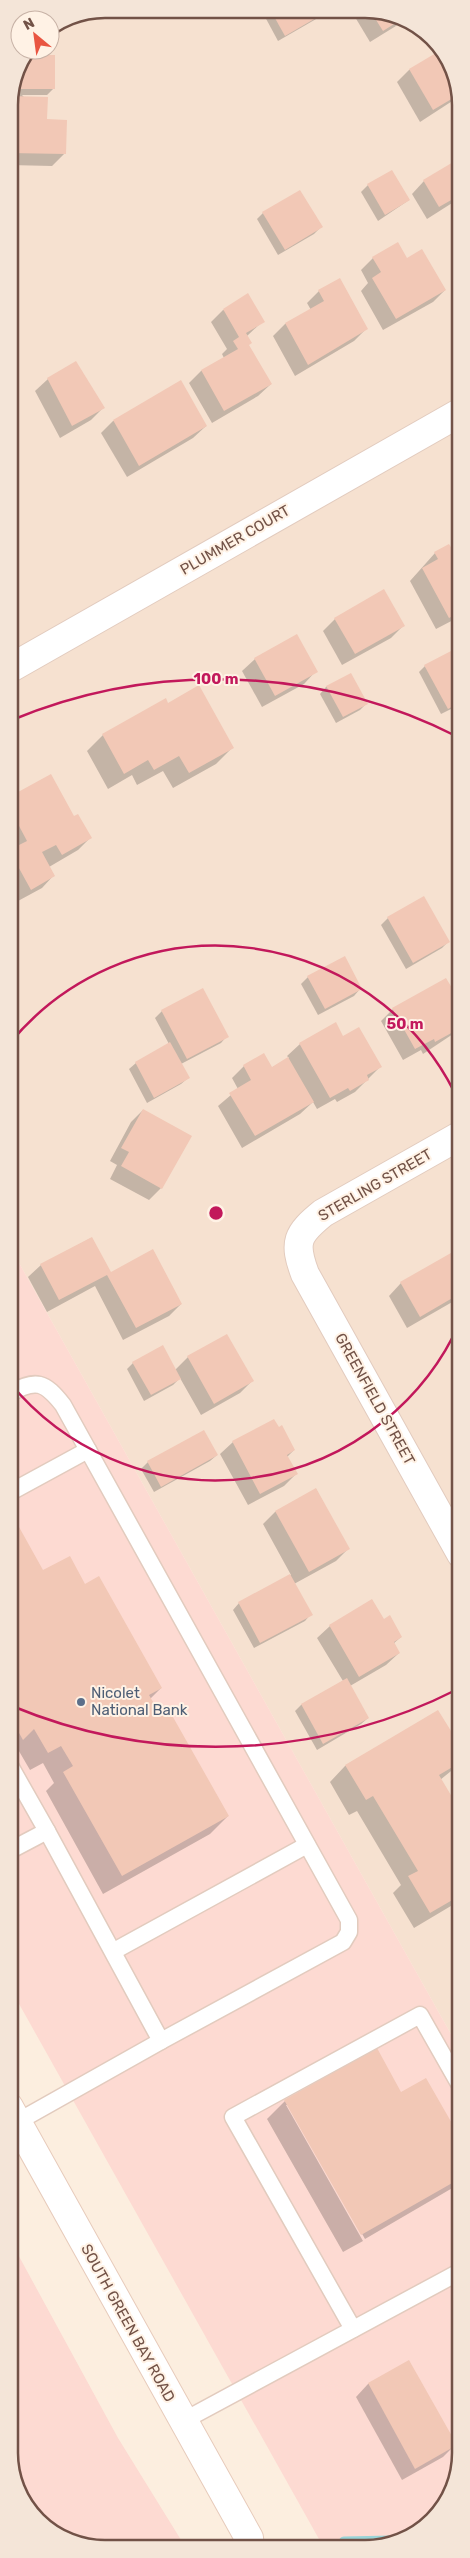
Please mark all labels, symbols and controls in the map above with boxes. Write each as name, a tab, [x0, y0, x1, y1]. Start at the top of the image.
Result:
north arrow	[10, 10, 60, 60]
text: N	[20, 14, 37, 34]
street label: PLUMMER COURT	[177, 501, 293, 579]
text: 100 m	[194, 670, 238, 688]
text: 50 m	[387, 1015, 423, 1033]
street label: STERLING STREET	[315, 1145, 435, 1225]
centre of rings	[207, 1204, 225, 1222]
street label: GREENFIELD STREET	[331, 1330, 419, 1468]
place label: Nicolet National Bank	[91, 1684, 188, 1719]
marker: Nicolet National Bank	[75, 1696, 87, 1708]
street label: SOUTH GREEN BAY ROAD	[77, 2241, 179, 2405]

